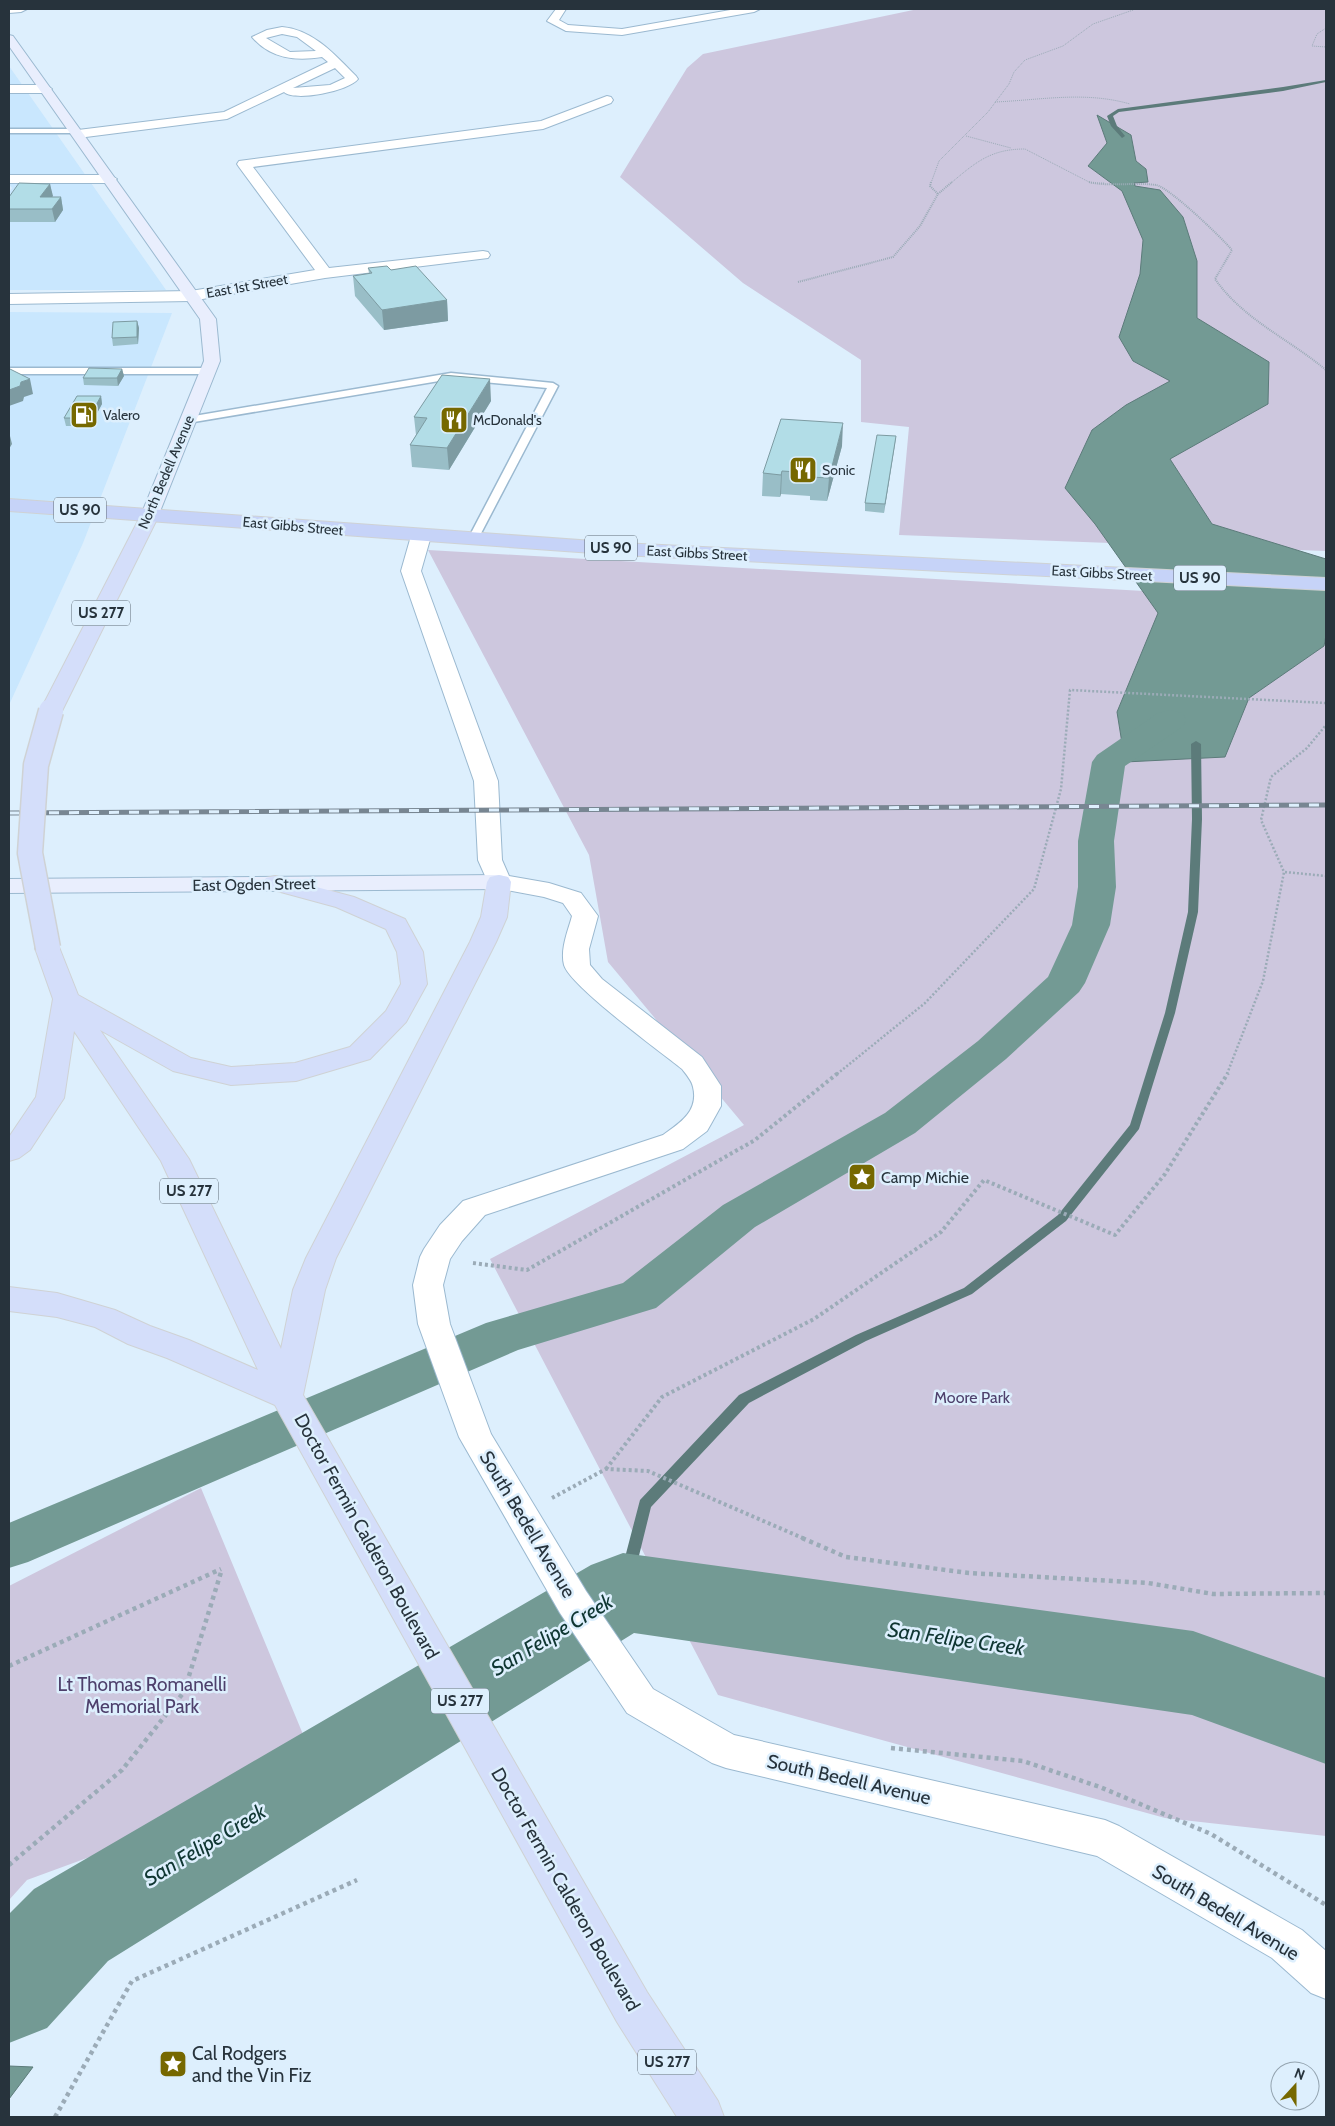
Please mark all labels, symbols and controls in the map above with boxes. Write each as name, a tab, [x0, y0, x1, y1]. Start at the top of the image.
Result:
street label: East 1st Street	[205, 270, 289, 302]
fuel station icon: Valero	[69, 400, 99, 430]
restaurant icon: McDonald's	[439, 405, 469, 435]
place label: Valero	[103, 406, 140, 424]
place label: McDonald's	[473, 411, 542, 429]
street label: North Bedell Avenue	[134, 412, 198, 532]
restaurant icon: Sonic	[788, 455, 818, 485]
place label: Sonic	[822, 461, 855, 479]
road number: US 90	[54, 498, 106, 522]
street label: East Gibbs Street	[242, 513, 344, 539]
road number: US 90	[585, 536, 637, 560]
street label: East Gibbs Street	[646, 541, 748, 565]
street label: East Gibbs Street	[1051, 561, 1153, 585]
road number: US 90	[1174, 566, 1226, 590]
road number: US 277	[72, 600, 130, 626]
street label: East Ogden Street	[192, 874, 316, 895]
place icon: Camp Michie	[847, 1162, 877, 1192]
place label: Camp Michie	[881, 1168, 969, 1187]
road number: US 277	[160, 1178, 218, 1204]
park label: Moore Park	[934, 1388, 1011, 1407]
street label: Doctor Fermin Calderon Boulevard	[289, 1409, 444, 1663]
street label: South Bedell Avenue	[475, 1447, 581, 1602]
water label: San Felipe Creek	[486, 1588, 618, 1681]
water label: San Felipe Creek	[886, 1617, 1027, 1661]
park label: Lt Thomas Romanelli Memorial Park	[57, 1673, 227, 1718]
road number: US 277	[431, 1688, 489, 1714]
street label: South Bedell Avenue	[765, 1749, 933, 1810]
street label: Doctor Fermin Calderon Boulevard	[486, 1763, 645, 2015]
water label: San Felipe Creek	[139, 1798, 271, 1891]
street label: South Bedell Avenue	[1148, 1859, 1304, 1966]
place label: Cal Rodgers and the Vin Fiz	[192, 2042, 311, 2087]
place icon: Cal Rodgers and the Vin Fiz	[158, 2049, 188, 2079]
road number: US 277	[638, 2050, 696, 2074]
north arrow	[1270, 2061, 1320, 2111]
text: N	[1292, 2064, 1308, 2084]

